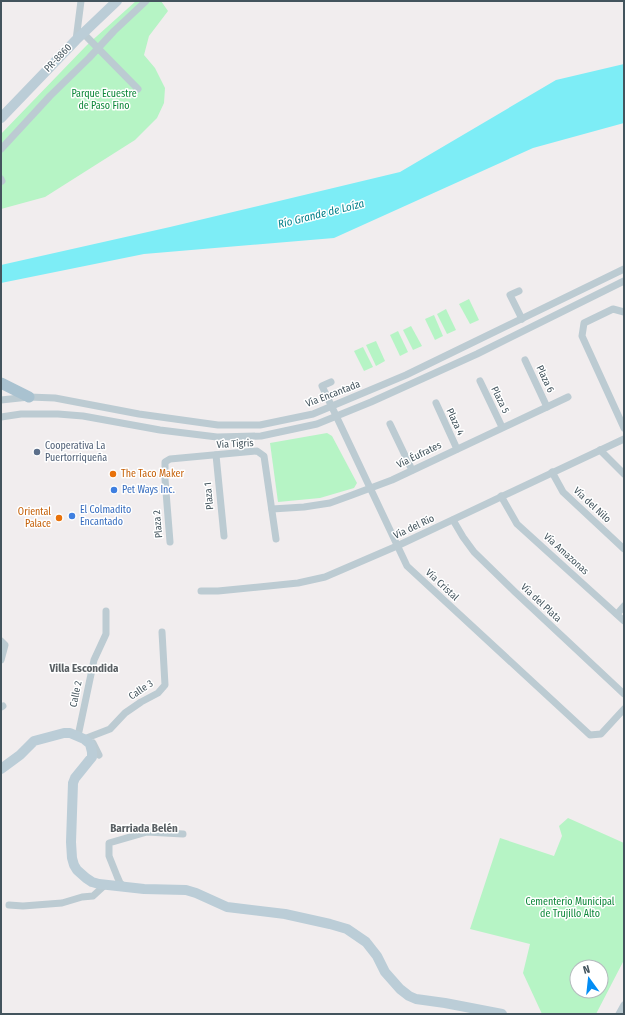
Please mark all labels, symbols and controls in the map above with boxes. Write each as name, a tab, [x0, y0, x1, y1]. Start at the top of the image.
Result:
street label: PR-8860	[42, 41, 74, 75]
park label: Parque Ecuestre de Paso Fino	[71, 88, 137, 112]
water label: Río Grande de Loíza	[276, 197, 366, 231]
street label: Plaza 6	[534, 363, 557, 395]
street label: Vía Encantada	[304, 377, 362, 410]
street label: Plaza 5	[488, 385, 512, 416]
street label: Plaza 4	[444, 407, 467, 438]
street label: Vía Tigris	[216, 436, 254, 451]
street label: Vía Éufrates	[394, 437, 443, 471]
place label: Cooperativa La Puertorriqueña	[45, 440, 107, 464]
marker: Cooperativa La Puertorriqueña	[32, 447, 42, 457]
place label: The Taco Maker	[121, 468, 184, 480]
marker: The Taco Maker	[108, 469, 118, 479]
street label: Plaza 1	[202, 482, 216, 510]
place label: Pet Ways Inc.	[122, 484, 175, 496]
street label: Vía del Nilo	[571, 484, 614, 525]
marker: Pet Ways Inc.	[109, 485, 119, 495]
place label: El Colmadito Encantado	[80, 504, 131, 528]
place label: Oriental Palace	[18, 506, 51, 530]
street label: Plaza 2	[151, 509, 165, 539]
marker: El Colmadito Encantado	[67, 511, 77, 521]
street label: Vía del Río	[391, 511, 436, 542]
marker: Oriental Palace	[54, 513, 64, 523]
street label: Vía Amazonas	[541, 530, 592, 577]
street label: Vía Cristal	[423, 566, 462, 604]
street label: Vía del Plata	[518, 580, 564, 625]
district label: Villa Escondida	[49, 662, 119, 675]
street label: Calle 3	[127, 677, 156, 702]
street label: Calle 2	[67, 679, 85, 708]
district label: Barriada Belén	[110, 822, 178, 835]
park label: Cementerio Municipal de Trujillo Alto	[526, 896, 615, 920]
north arrow	[569, 959, 609, 999]
text: N	[582, 963, 591, 977]

